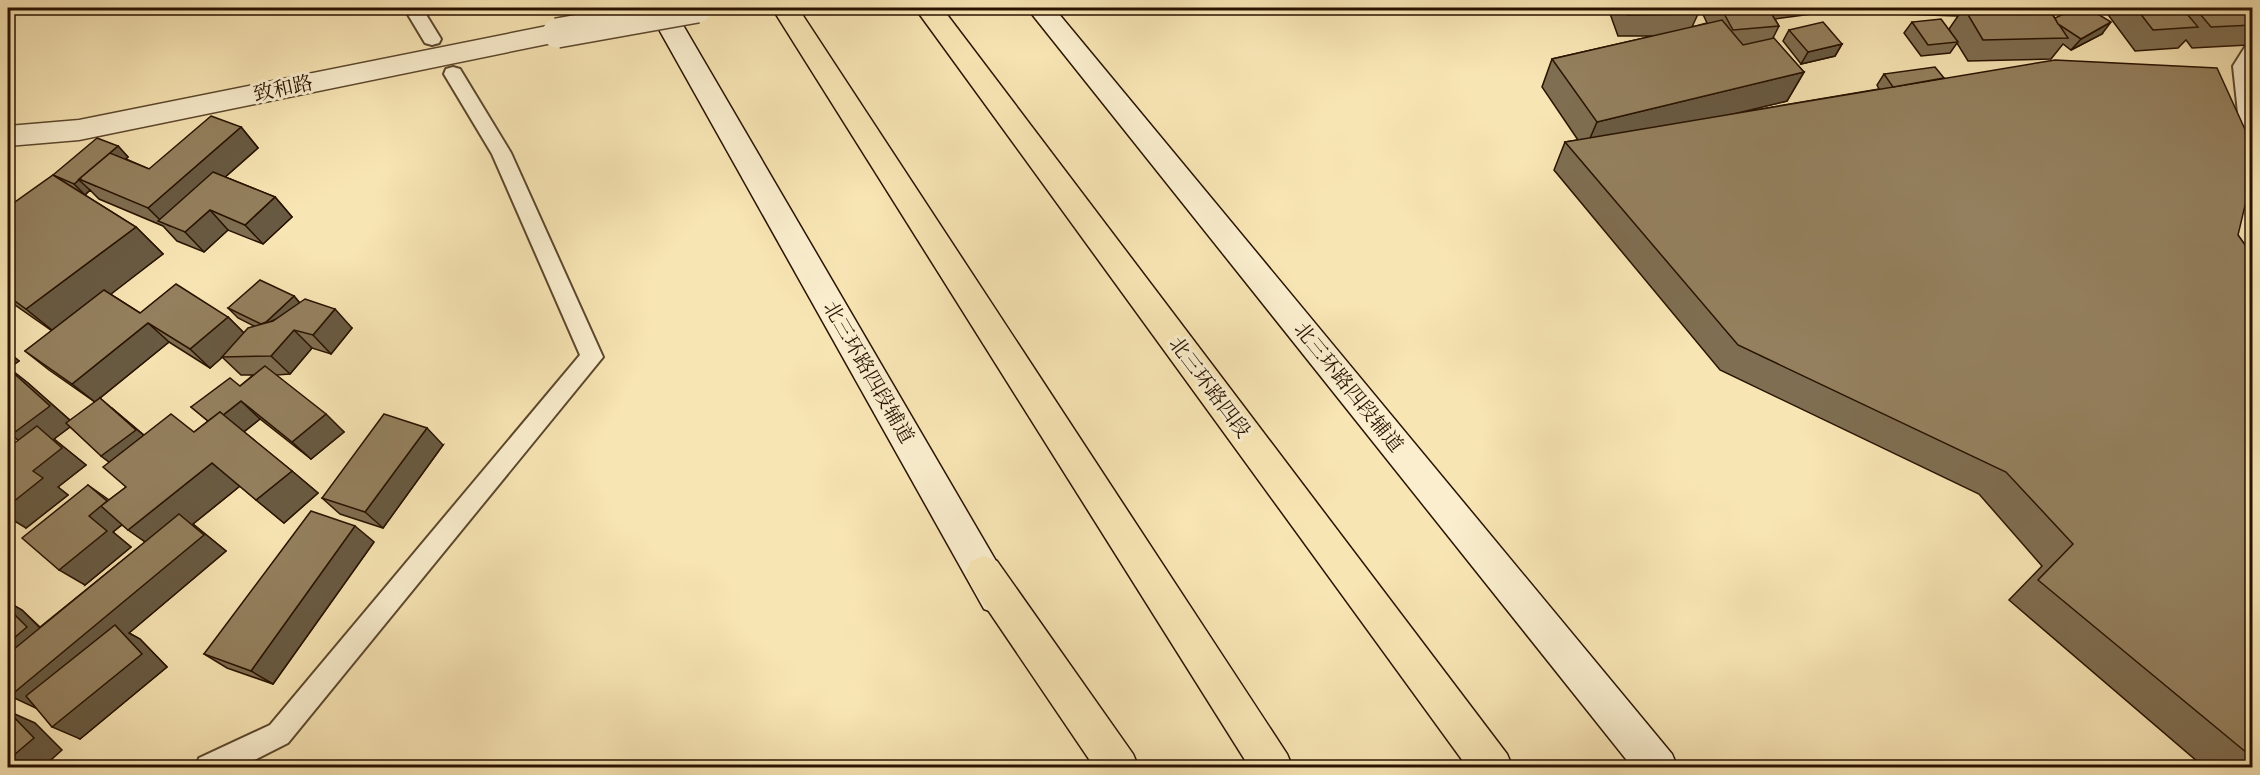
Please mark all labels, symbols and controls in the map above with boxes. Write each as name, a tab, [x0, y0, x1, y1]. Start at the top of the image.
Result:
street label: 致和路	[251, 71, 315, 106]
street label: 北三环路四段辅道	[819, 297, 919, 447]
street label: 北三环路四段辅道	[1289, 318, 1408, 457]
street label: 北三环路四段	[1164, 332, 1255, 442]

